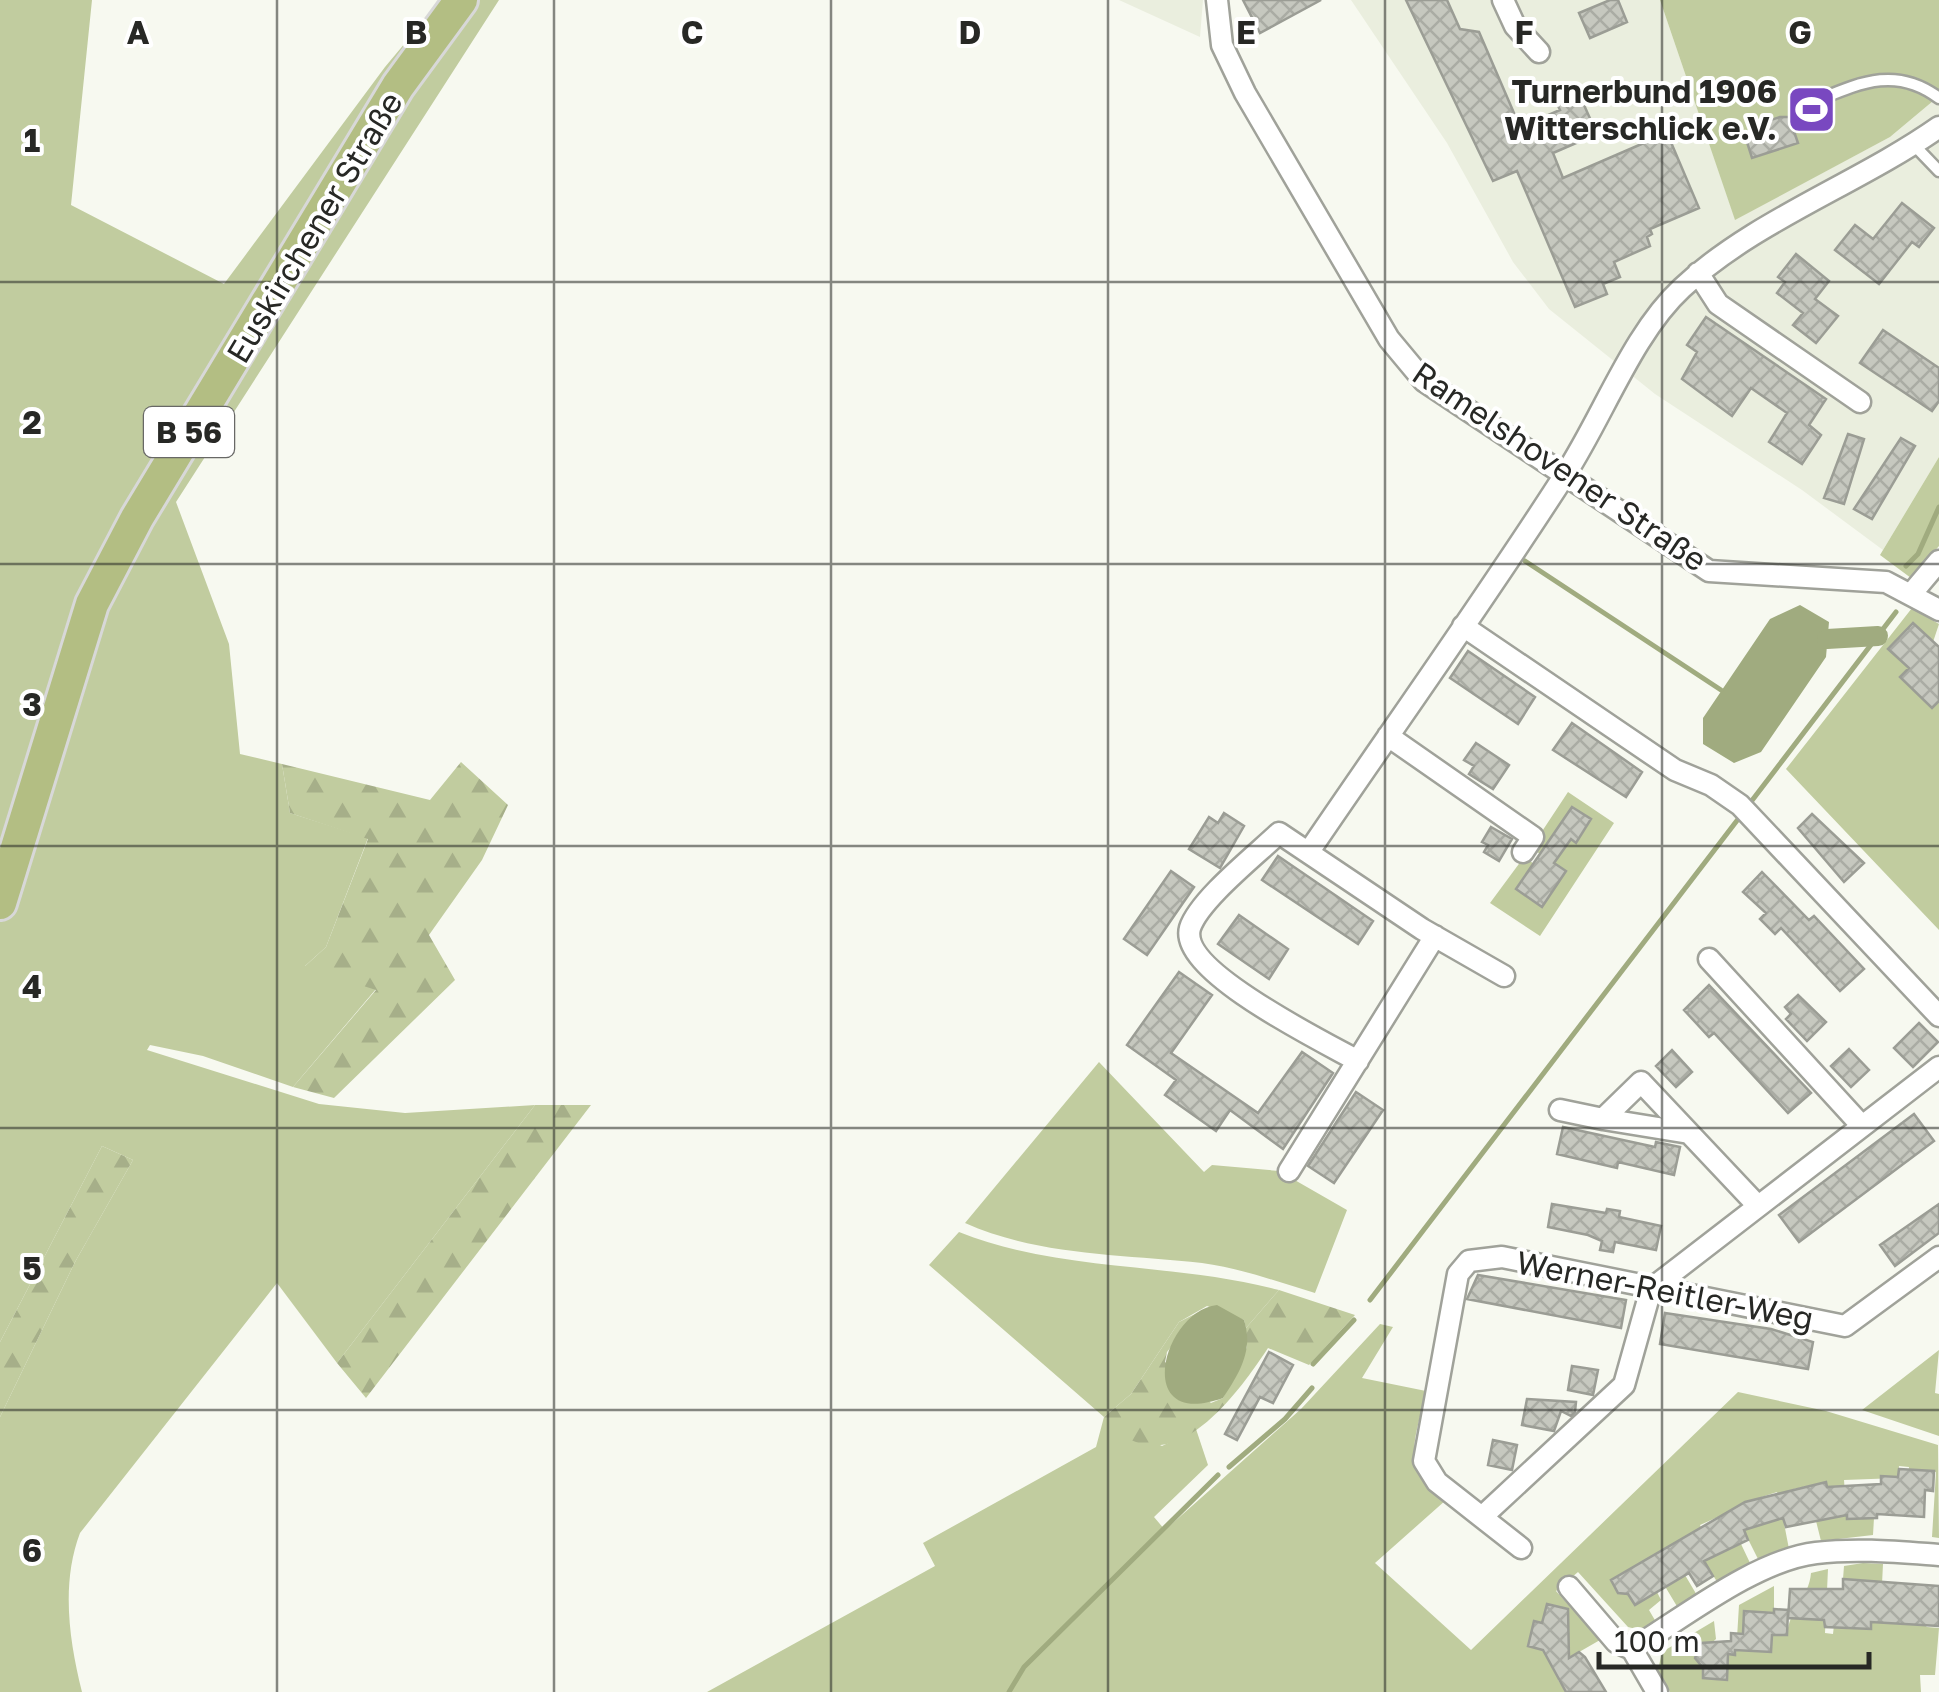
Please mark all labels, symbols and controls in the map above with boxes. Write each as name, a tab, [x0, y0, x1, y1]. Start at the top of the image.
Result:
text: A	[127, 13, 150, 51]
text: B	[405, 13, 427, 51]
text: C	[681, 13, 703, 51]
text: D	[959, 13, 981, 51]
text: E	[1236, 13, 1256, 51]
text: F	[1514, 13, 1534, 51]
text: G	[1788, 13, 1812, 51]
place label: Turnerbund 1906 Witterschlick e.V.	[1504, 72, 1777, 147]
sports icon: Turnerbund 1906 Witterschlick e.V.	[1786, 83, 1838, 135]
street label: Euskirchener Straße	[218, 85, 410, 369]
text: 1	[24, 121, 40, 159]
street label: Ramelshovener Straße	[1406, 353, 1714, 579]
text: 2	[22, 403, 42, 441]
road number: B 56	[144, 407, 234, 457]
text: 3	[22, 685, 42, 723]
text: 4	[22, 967, 42, 1005]
street label: Werner-Reitler-Weg	[1513, 1243, 1817, 1337]
text: 5	[22, 1249, 42, 1287]
text: 6	[22, 1531, 42, 1569]
scale bar	[1599, 1607, 1869, 1669]
text: 100 m	[1614, 1623, 1700, 1659]

